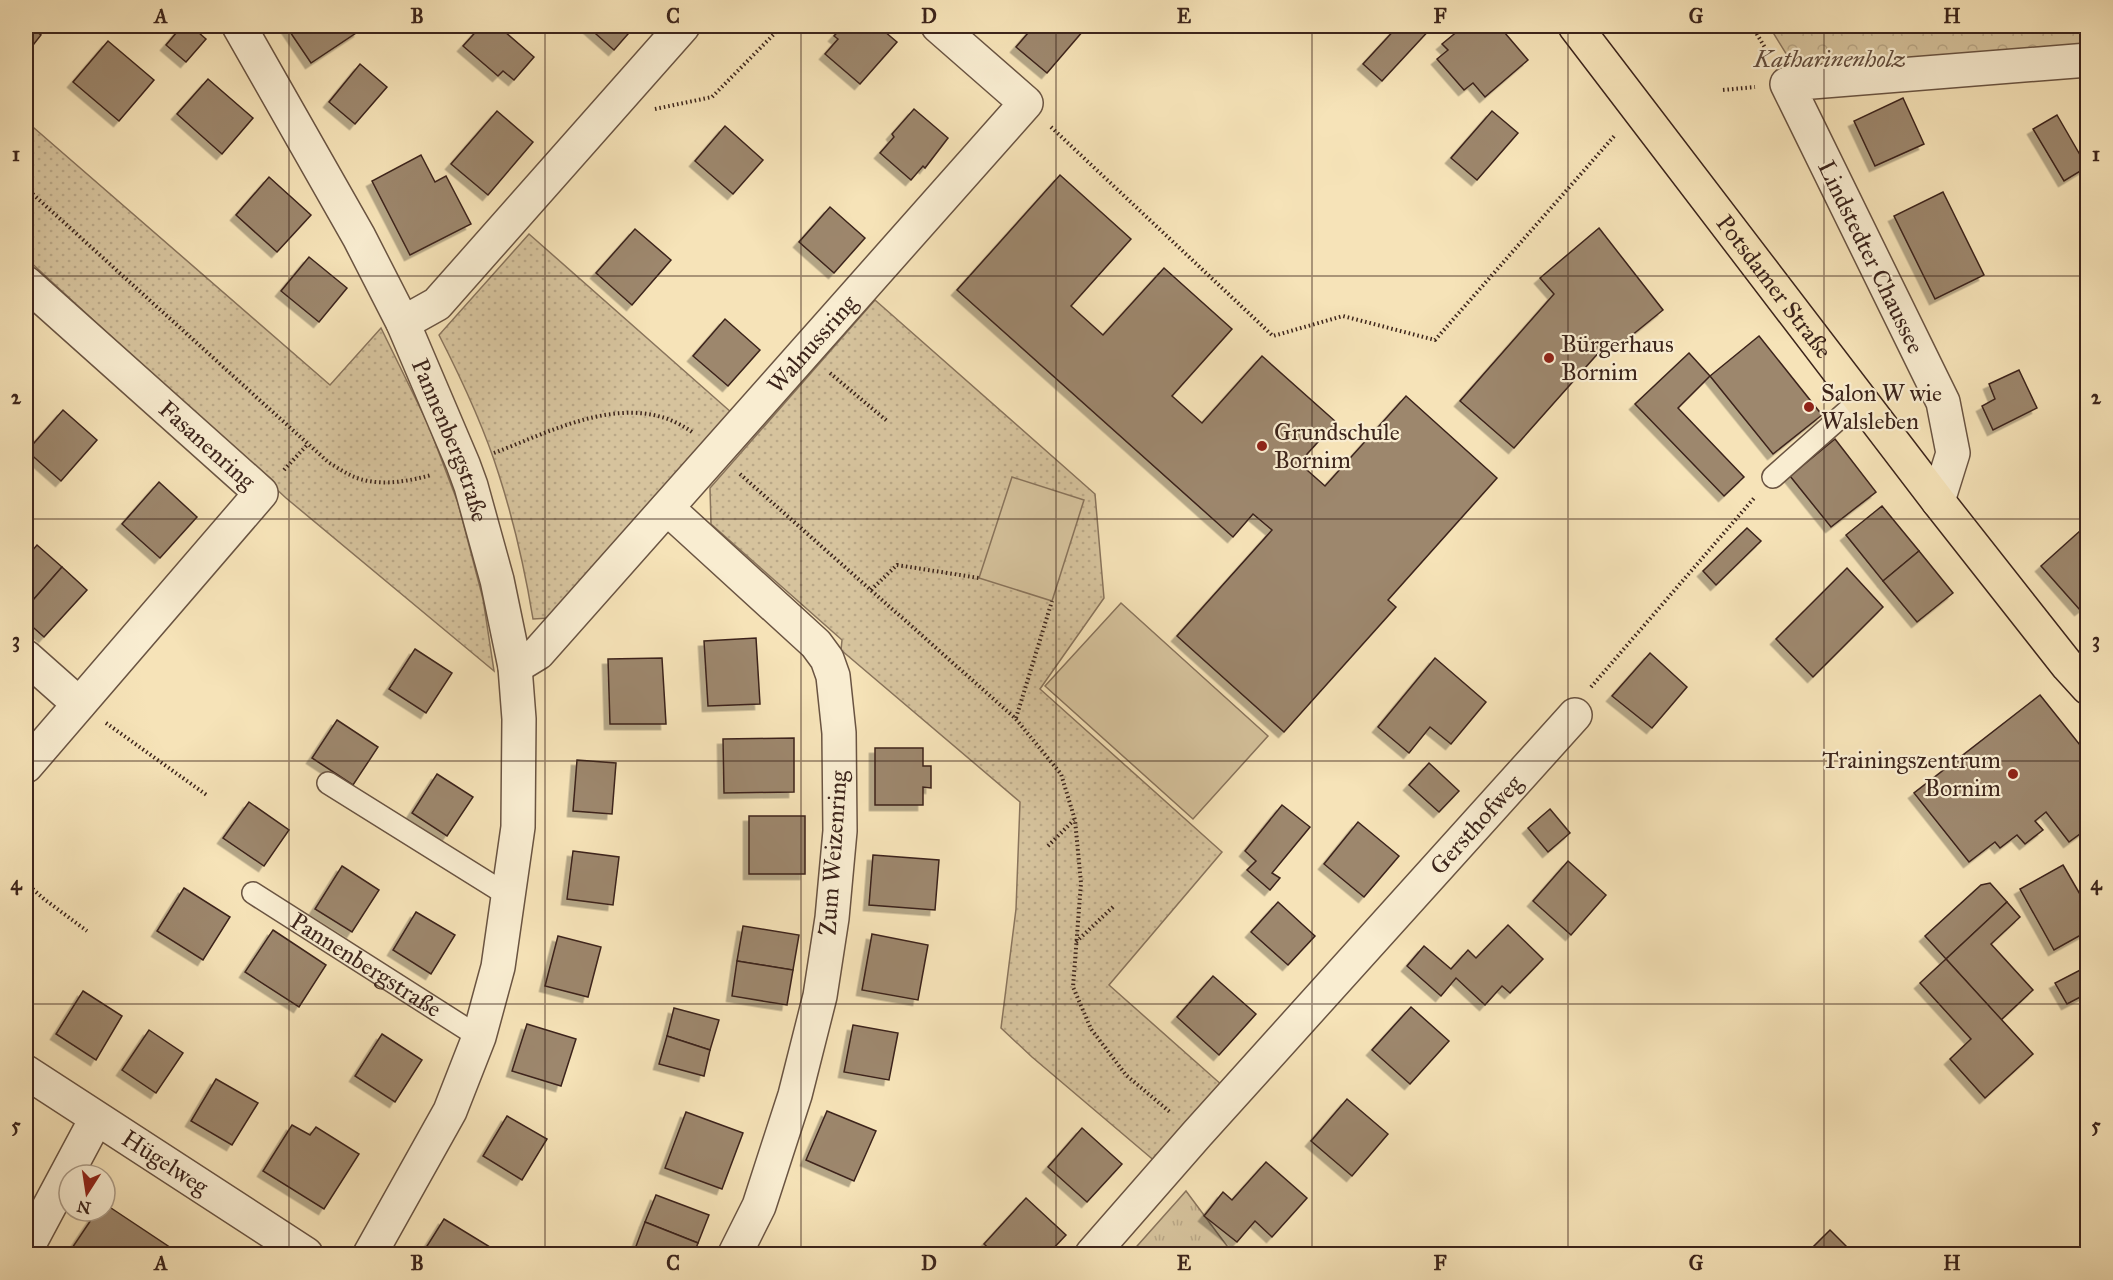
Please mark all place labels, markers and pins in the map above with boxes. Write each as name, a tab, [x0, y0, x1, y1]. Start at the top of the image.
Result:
place label: Bürgerhaus Bornim	[1561, 329, 1674, 387]
marker: Bürgerhaus Bornim	[1542, 351, 1556, 365]
place label: Salon W wie Walsleben	[1821, 378, 1942, 436]
marker: Salon W wie Walsleben	[1802, 400, 1816, 414]
place label: Grundschule Bornim	[1274, 417, 1400, 475]
marker: Grundschule Bornim	[1255, 439, 1269, 453]
place label: Trainingszentrum Bornim	[1822, 745, 2001, 803]
marker: Trainingszentrum Bornim	[2006, 767, 2020, 781]

